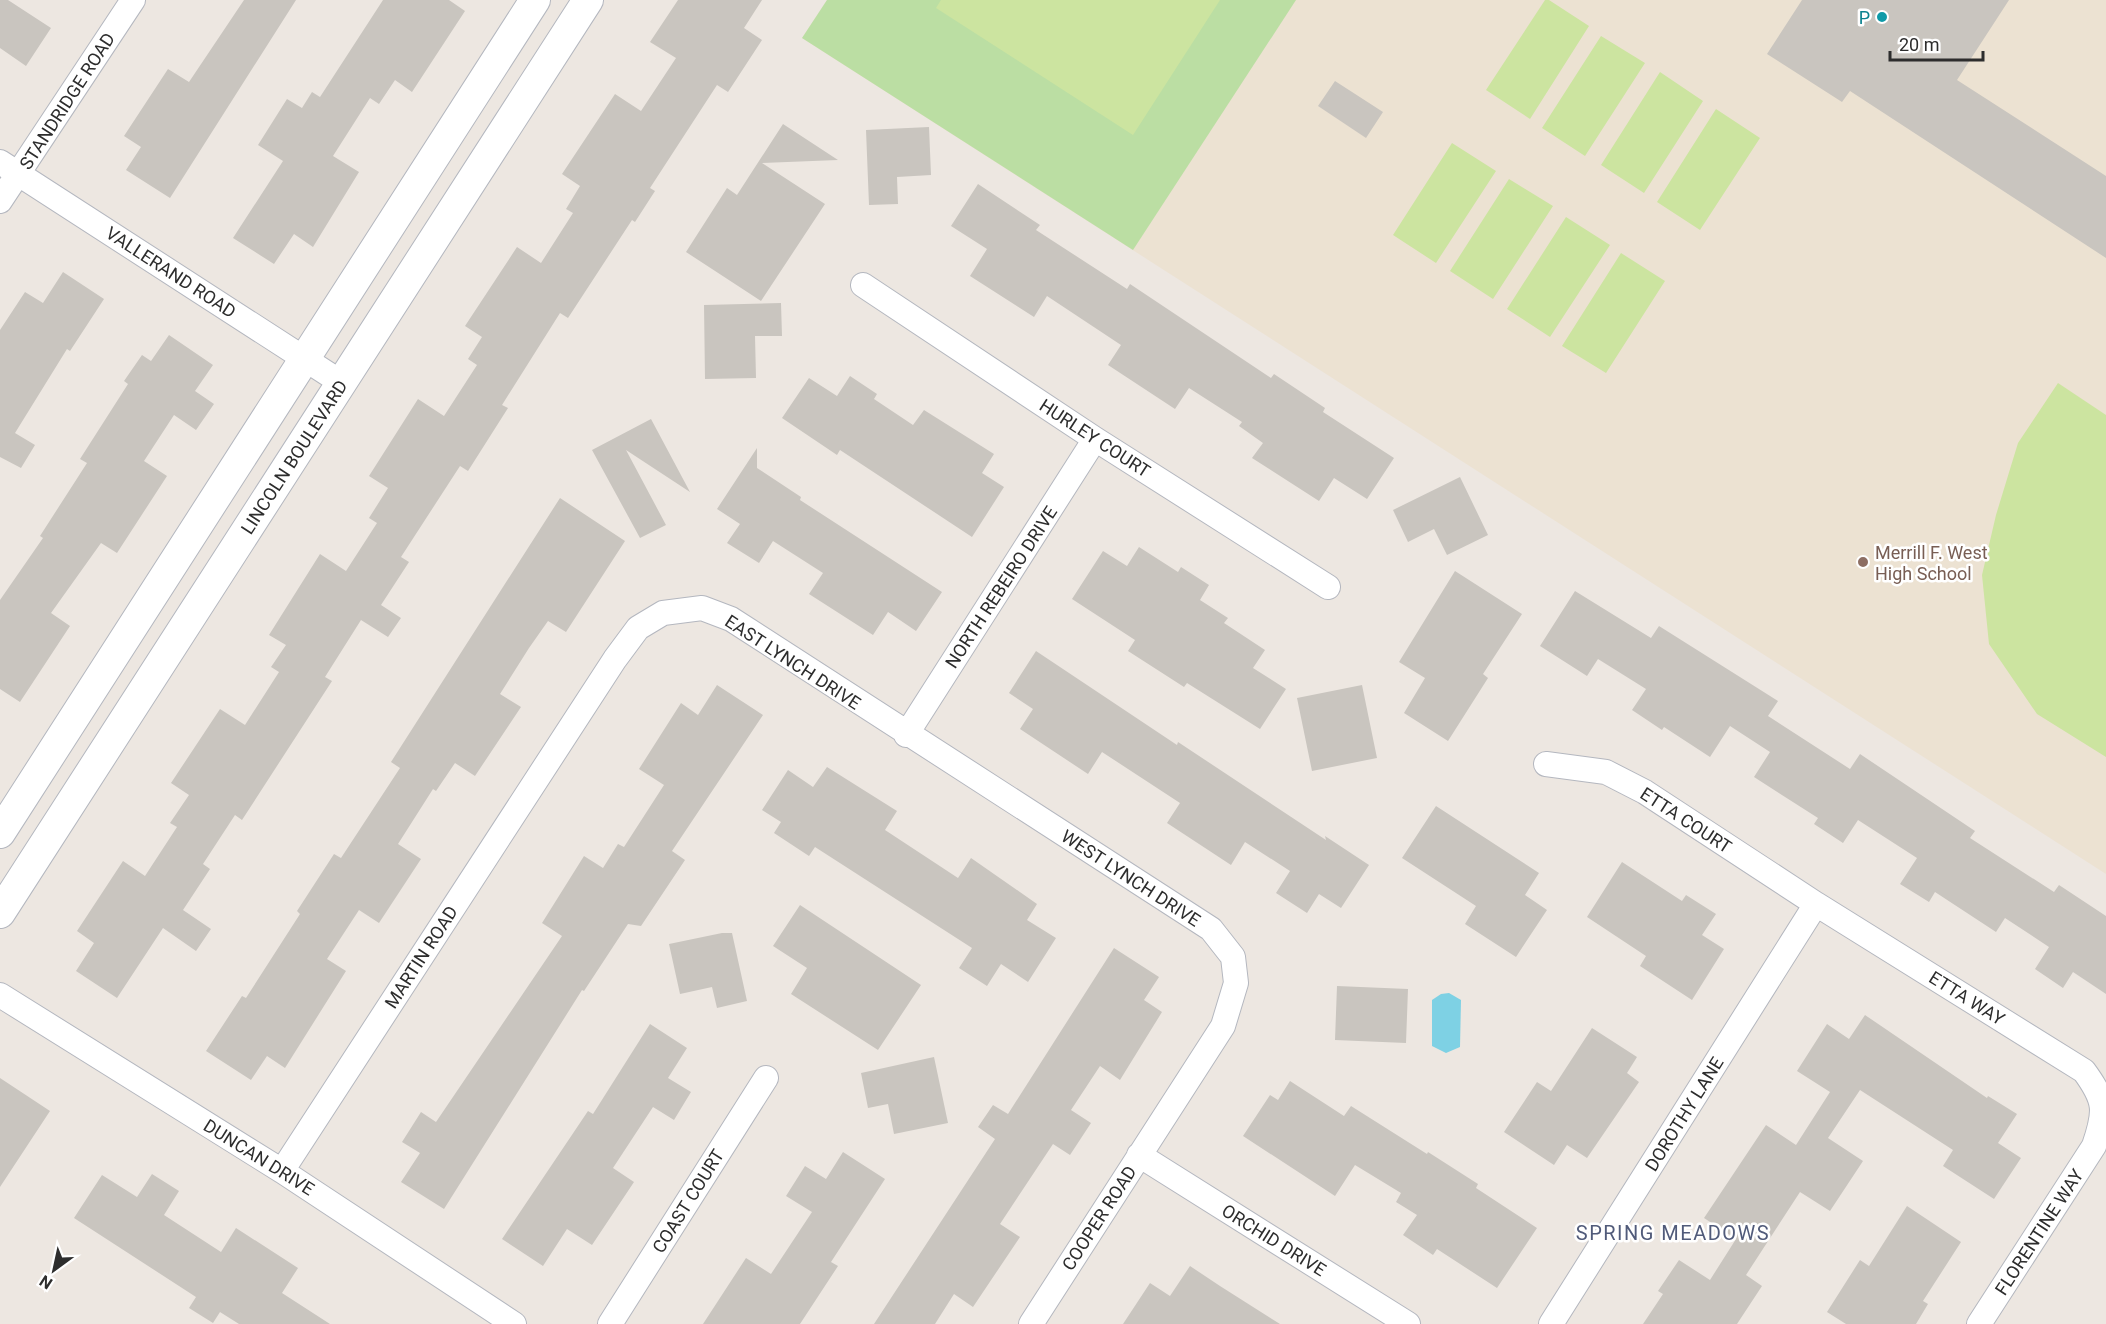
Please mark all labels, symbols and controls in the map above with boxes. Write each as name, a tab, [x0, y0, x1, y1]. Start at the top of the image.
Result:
place label: P	[1859, 7, 1870, 28]
marker: P	[1875, 10, 1889, 24]
scale bar	[1890, 24, 1983, 62]
street label: STANDRIDGE ROAD	[15, 29, 119, 173]
text: 20 m	[1899, 34, 1939, 55]
street label: VALLERAND ROAD	[102, 222, 240, 322]
street label: LINCOLN BOULEVARD	[236, 376, 352, 538]
street label: HURLEY COURT	[1036, 394, 1154, 482]
street label: NORTH REBEIRO DRIVE	[941, 502, 1061, 672]
place label: Merrill F. West High School	[1875, 542, 1988, 584]
marker: Merrill F. West High School	[1856, 555, 1870, 569]
street label: EAST LYNCH DRIVE	[721, 610, 865, 714]
street label: ETTA COURT	[1636, 783, 1736, 857]
street label: WEST LYNCH DRIVE	[1058, 825, 1204, 931]
street label: MARTIN ROAD	[380, 902, 462, 1012]
street label: ETTA WAY	[1925, 967, 2009, 1029]
street label: DOROTHY LANE	[1640, 1053, 1728, 1175]
street label: DUNCAN DRIVE	[200, 1115, 318, 1199]
street label: COAST COURT	[648, 1145, 728, 1257]
street label: COOPER ROAD	[1057, 1162, 1141, 1274]
street label: FLORENTINE WAY	[1990, 1165, 2088, 1299]
street label: ORCHID DRIVE	[1218, 1200, 1330, 1280]
district label: SPRING MEADOWS	[1576, 1221, 1770, 1245]
north arrow	[24, 1240, 84, 1300]
text: N	[36, 1271, 56, 1293]

